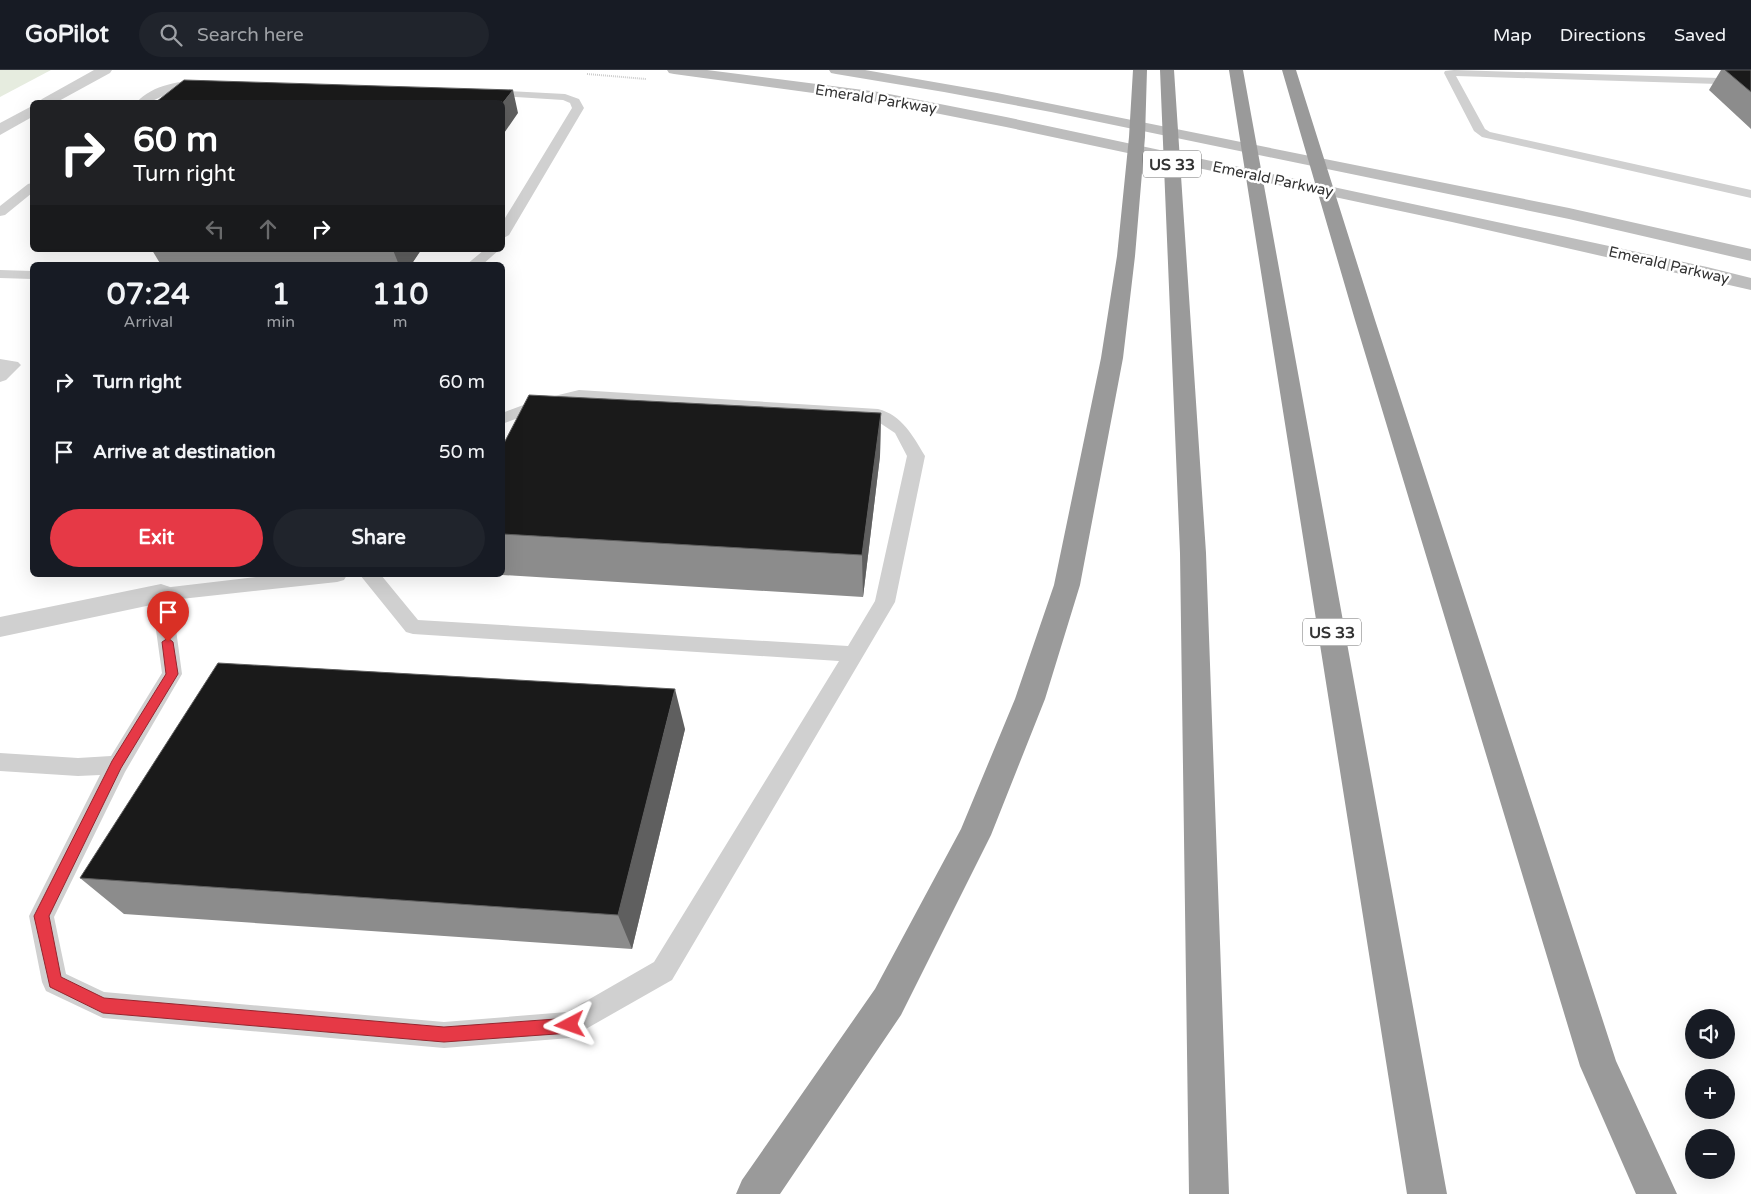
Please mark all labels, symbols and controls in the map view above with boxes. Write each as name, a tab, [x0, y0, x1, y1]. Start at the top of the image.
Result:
search box	[139, 12, 489, 57]
text: GoPilot	[25, 20, 109, 49]
icon: search	[157, 21, 185, 49]
text: Search here	[197, 24, 304, 46]
text: Map	[1493, 24, 1532, 46]
text: Directions	[1560, 24, 1646, 46]
text: Saved	[1674, 24, 1726, 46]
street label: Emerald Parkway	[814, 80, 938, 118]
text: 60 m	[133, 119, 218, 161]
icon: right	[50, 120, 115, 185]
road number: US 33	[1143, 150, 1201, 178]
street label: Emerald Parkway	[1211, 157, 1335, 201]
text: Turn right	[133, 161, 235, 187]
icon: left	[201, 215, 229, 243]
icon: ahead	[254, 215, 282, 243]
icon: right	[307, 215, 335, 243]
street label: Emerald Parkway	[1607, 242, 1731, 288]
text: 07:24	[107, 276, 190, 313]
text: 1	[271, 276, 290, 313]
text: 110	[372, 276, 428, 313]
text: Arrival	[124, 312, 173, 332]
text: min	[267, 312, 295, 332]
text: m	[393, 312, 407, 332]
icon: right	[50, 368, 78, 396]
text: Turn right	[93, 371, 181, 393]
text: 60 m	[439, 371, 485, 393]
icon: arrive	[50, 438, 78, 466]
text: Arrive at destination	[93, 441, 276, 463]
text: 50 m	[439, 441, 485, 463]
button: Exit	[50, 509, 263, 567]
button: Share	[273, 509, 485, 567]
pin	[147, 591, 189, 642]
icon: arrive	[154, 598, 182, 626]
road number: US 33	[1303, 618, 1361, 646]
position arrow	[543, 998, 595, 1050]
map controls	[1685, 1009, 1735, 1179]
button: sound	[1685, 1009, 1735, 1059]
button: +	[1685, 1069, 1735, 1119]
button: −	[1685, 1129, 1735, 1179]

